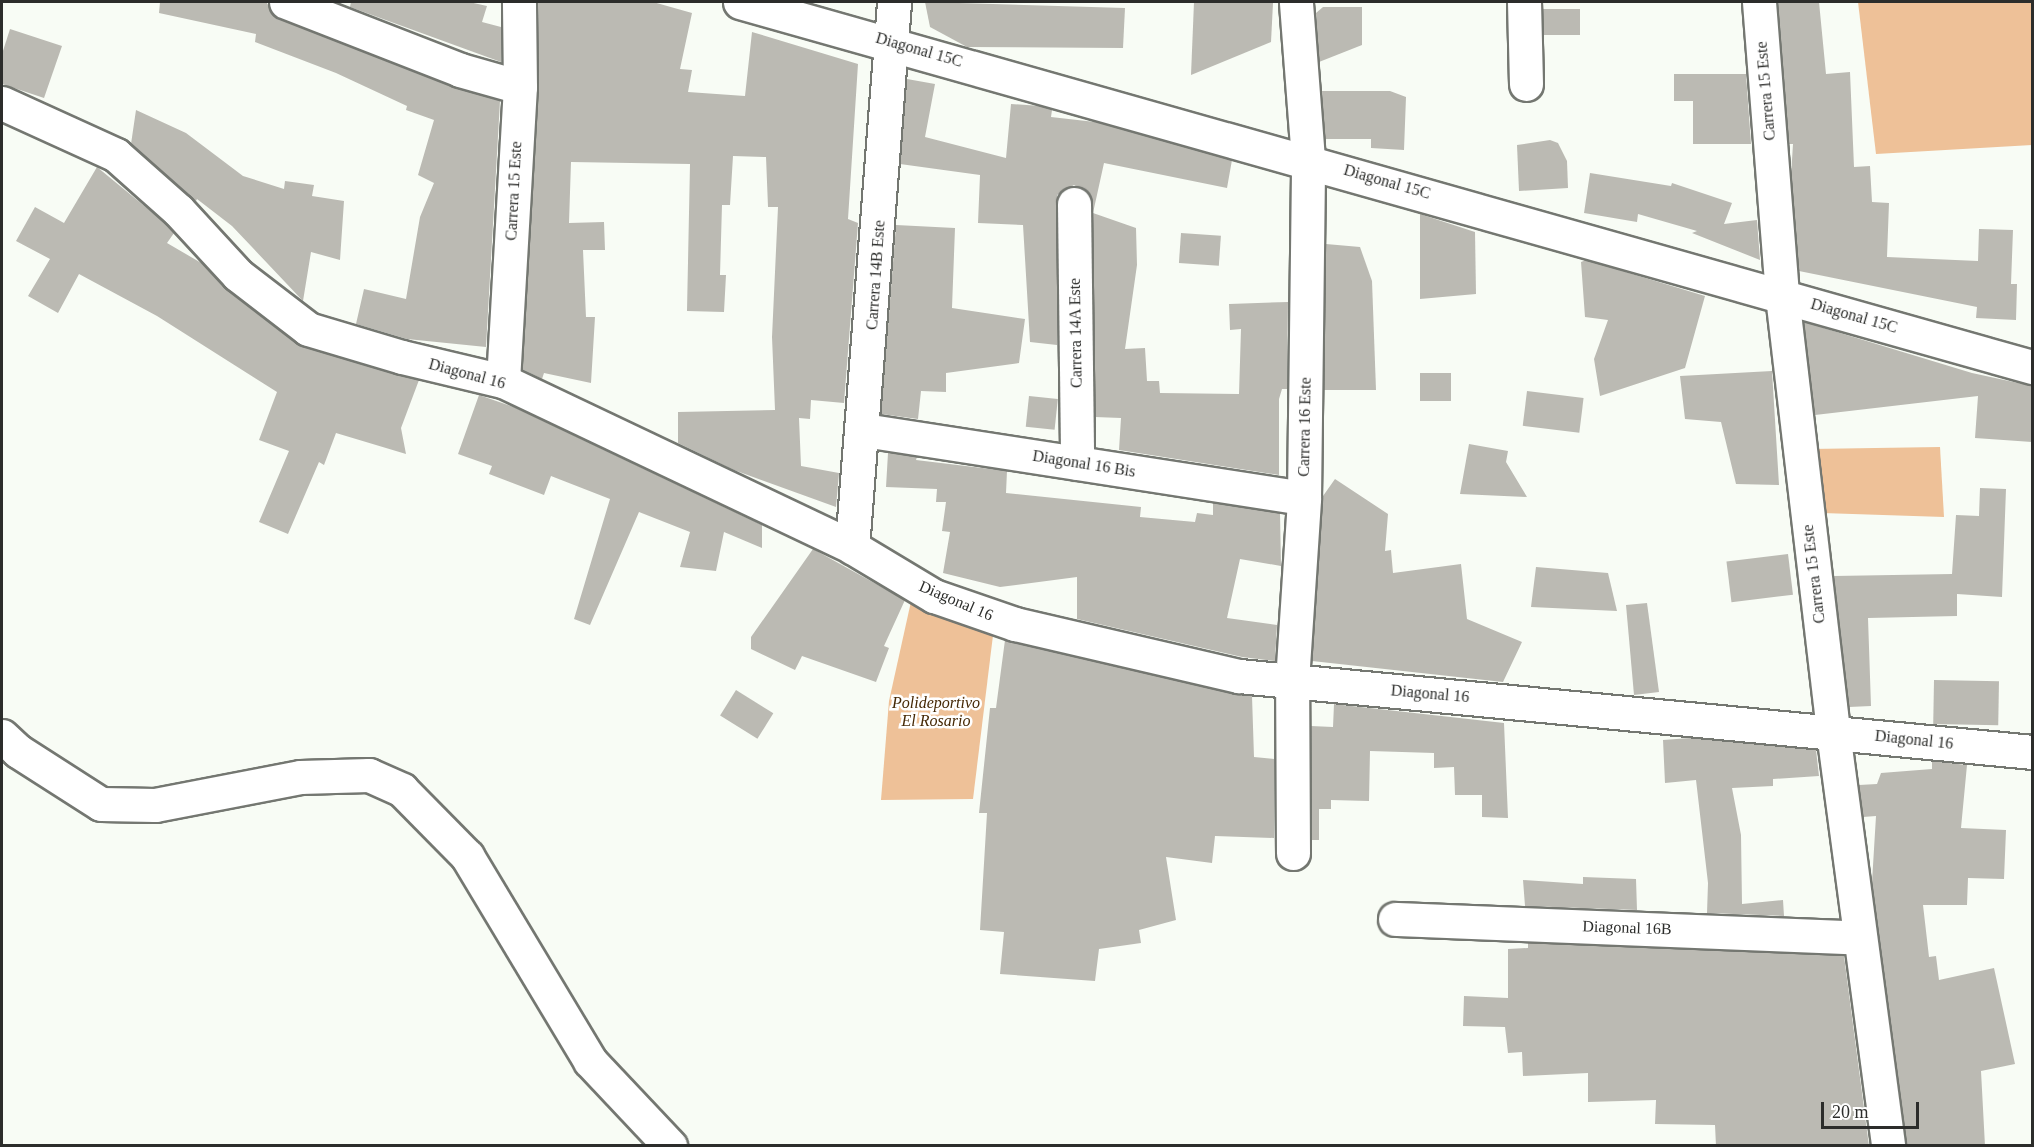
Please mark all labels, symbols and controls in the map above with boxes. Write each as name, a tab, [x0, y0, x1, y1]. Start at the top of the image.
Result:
street label: Diagonal 15C	[873, 28, 965, 72]
street label: Carrera 15 Este	[1752, 41, 1780, 141]
street label: Carrera 15 Este	[502, 141, 526, 241]
street label: Diagonal 15C	[1341, 160, 1433, 204]
street label: Carrera 14B Este	[863, 219, 889, 331]
street label: Carrera 14A Este	[1065, 277, 1087, 389]
street label: Diagonal 15C	[1808, 294, 1900, 338]
street label: Diagonal 16	[427, 355, 507, 393]
street label: Carrera 16 Este	[1295, 377, 1315, 477]
street label: Diagonal 16 Bis	[1031, 446, 1137, 482]
street label: Carrera 15 Este	[1798, 523, 1830, 625]
street label: Diagonal 16	[916, 577, 996, 625]
street label: Diagonal 16	[1390, 681, 1470, 707]
park label: Polideportivo El Rosario	[892, 693, 980, 731]
street label: Diagonal 16	[1874, 726, 1954, 754]
street label: Diagonal 16B	[1582, 917, 1672, 939]
scale bar	[1824, 1090, 1922, 1128]
text: 20 m	[1832, 1102, 1869, 1122]

